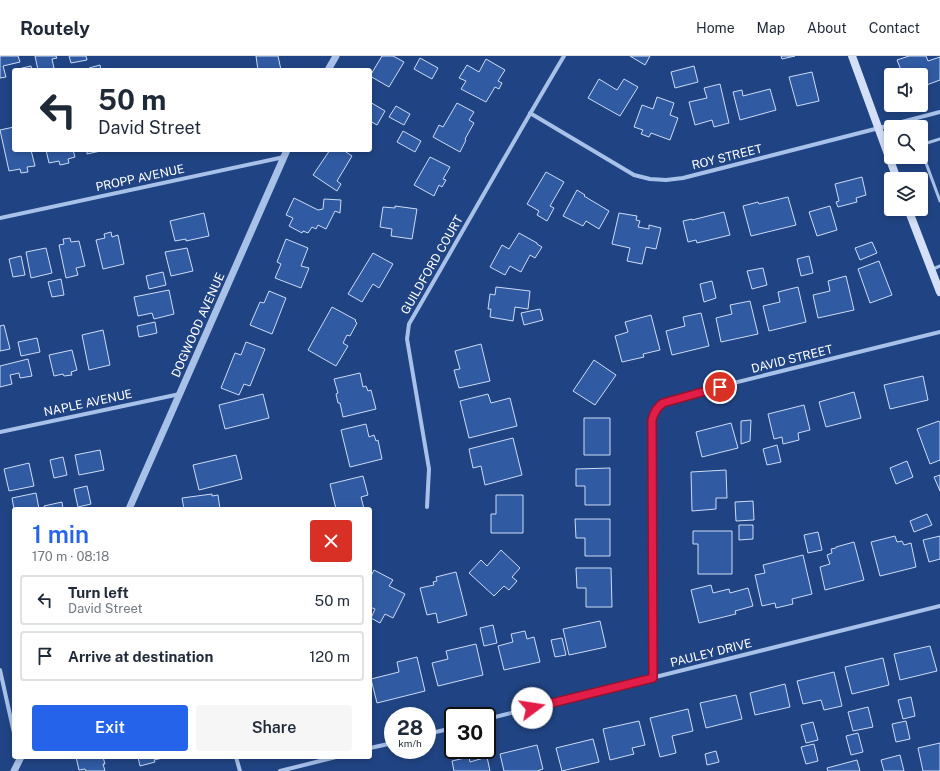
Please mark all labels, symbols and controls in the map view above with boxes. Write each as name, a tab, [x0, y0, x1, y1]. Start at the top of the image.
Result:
text: Routely	[20, 17, 90, 39]
text: Home	[696, 20, 735, 36]
text: Map	[757, 20, 785, 36]
text: About	[807, 20, 847, 36]
text: Contact	[869, 20, 920, 36]
map controls	[884, 68, 928, 216]
button: sound	[884, 68, 928, 112]
text: 50 m	[98, 83, 166, 116]
icon: left	[32, 84, 84, 136]
text: David Street	[98, 117, 201, 138]
button: search	[884, 120, 928, 164]
street label: ROY STREET	[690, 142, 764, 172]
street label: PROPP AVENUE	[94, 162, 186, 194]
button: layers	[884, 172, 928, 216]
street label: GUILDFORD COURT	[398, 213, 466, 317]
street label: DOGWOOD AVENUE	[169, 270, 227, 380]
street label: DAVID STREET	[750, 342, 834, 376]
pin	[703, 370, 737, 404]
icon: arrive	[709, 376, 731, 398]
street label: NAPLE AVENUE	[42, 387, 134, 419]
text: 1 min	[32, 520, 89, 548]
button: close	[310, 520, 352, 562]
text: 170 m · 08:18	[32, 549, 109, 564]
text: Turn left	[68, 584, 129, 601]
icon: left	[34, 589, 56, 611]
text: 50 m	[315, 592, 350, 609]
text: David Street	[68, 601, 143, 616]
street label: PAULEY DRIVE	[669, 636, 753, 670]
icon: arrive	[34, 645, 56, 667]
text: Arrive at destination	[68, 648, 213, 665]
text: 120 m	[309, 648, 350, 665]
position arrow	[511, 687, 553, 729]
button: Exit	[32, 705, 188, 751]
button: Share	[196, 705, 352, 751]
speed limit sign: 30	[444, 707, 496, 759]
text: 28	[397, 716, 423, 740]
text: km/h	[398, 737, 422, 749]

